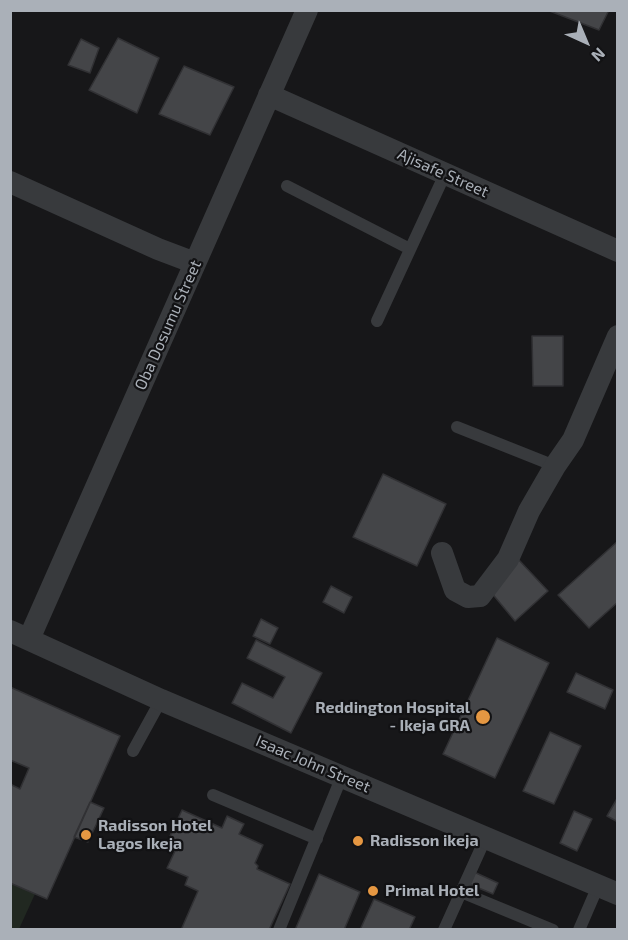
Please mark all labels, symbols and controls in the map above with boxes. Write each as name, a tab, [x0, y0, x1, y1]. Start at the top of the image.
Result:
north arrow	[556, 12, 616, 72]
text: N	[588, 44, 610, 66]
street label: Ajisafe Street	[395, 144, 491, 202]
street label: Oba Dosumu Street	[131, 257, 205, 393]
place label: Reddington Hospital - Ikeja GRA	[315, 698, 470, 736]
marker: Reddington Hospital - Ikeja GRA	[474, 708, 492, 726]
street label: Isaac John Street	[253, 731, 373, 797]
place label: Radisson Hotel Lagos Ikeja	[98, 816, 212, 854]
marker: Radisson Hotel Lagos Ikeja	[79, 828, 93, 842]
place label: Radisson ikeja	[370, 831, 479, 851]
marker: Radisson ikeja	[351, 834, 365, 848]
place label: Primal Hotel	[385, 881, 479, 901]
marker: Primal Hotel	[366, 884, 380, 898]

